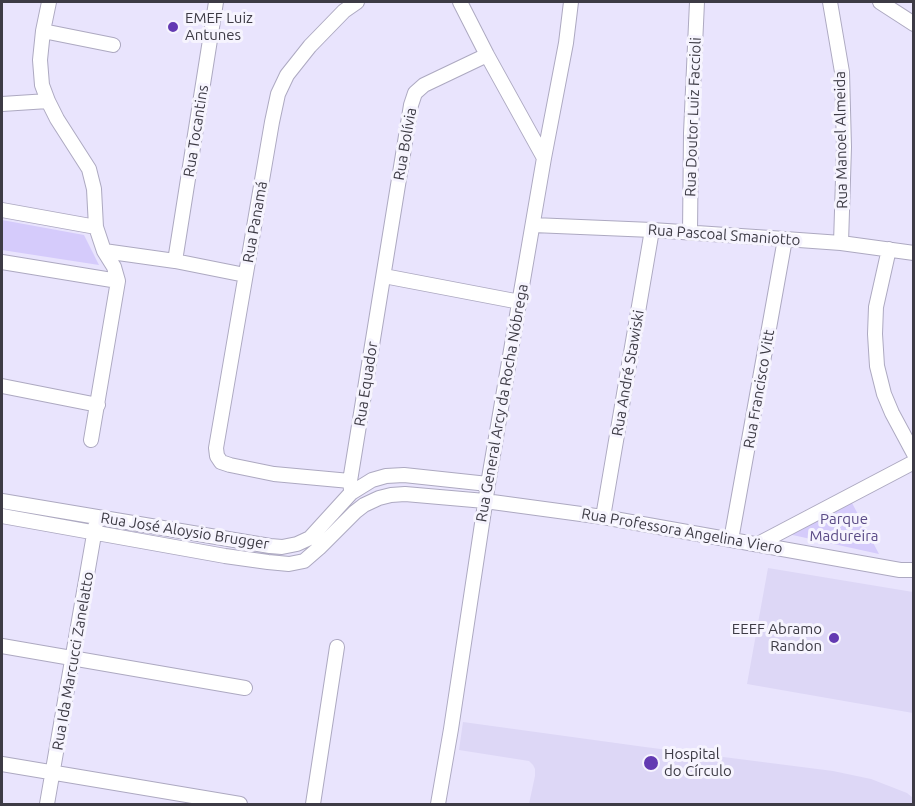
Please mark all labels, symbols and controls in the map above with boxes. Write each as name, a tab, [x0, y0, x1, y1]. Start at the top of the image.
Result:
place label: EMEF Luiz Antunes	[185, 9, 253, 44]
marker: EMEF Luiz Antunes	[166, 20, 180, 34]
street label: Rua Doutor Luiz Faccioli	[681, 37, 705, 197]
street label: Rua Manoel Almeida	[831, 71, 851, 209]
street label: Rua Tocantins	[180, 84, 212, 178]
street label: Rua Bolívia	[390, 106, 420, 182]
street label: Rua Panamá	[239, 180, 271, 264]
street label: Rua Pascoal Smaniotto	[647, 221, 801, 249]
street label: Rua General Arcy da Rocha Nóbrega	[472, 283, 532, 523]
street label: Rua André Stawiski	[608, 308, 648, 438]
street label: Rua Francisco Vitt	[740, 328, 778, 450]
street label: Rua Equador	[350, 340, 382, 428]
street label: Rua Professora Angelina Viero	[580, 504, 784, 558]
street label: Rua José Aloysio Brugger	[99, 509, 271, 553]
park label: Parque Madureira	[809, 510, 879, 545]
street label: Rua Ida Marcucci Zanelatto	[48, 570, 98, 752]
place label: EEEF Abramo Randon	[732, 620, 822, 655]
marker: EEEF Abramo Randon	[827, 631, 841, 645]
place label: Hospital do Círculo	[664, 745, 732, 780]
marker: Hospital do Círculo	[642, 754, 660, 772]

